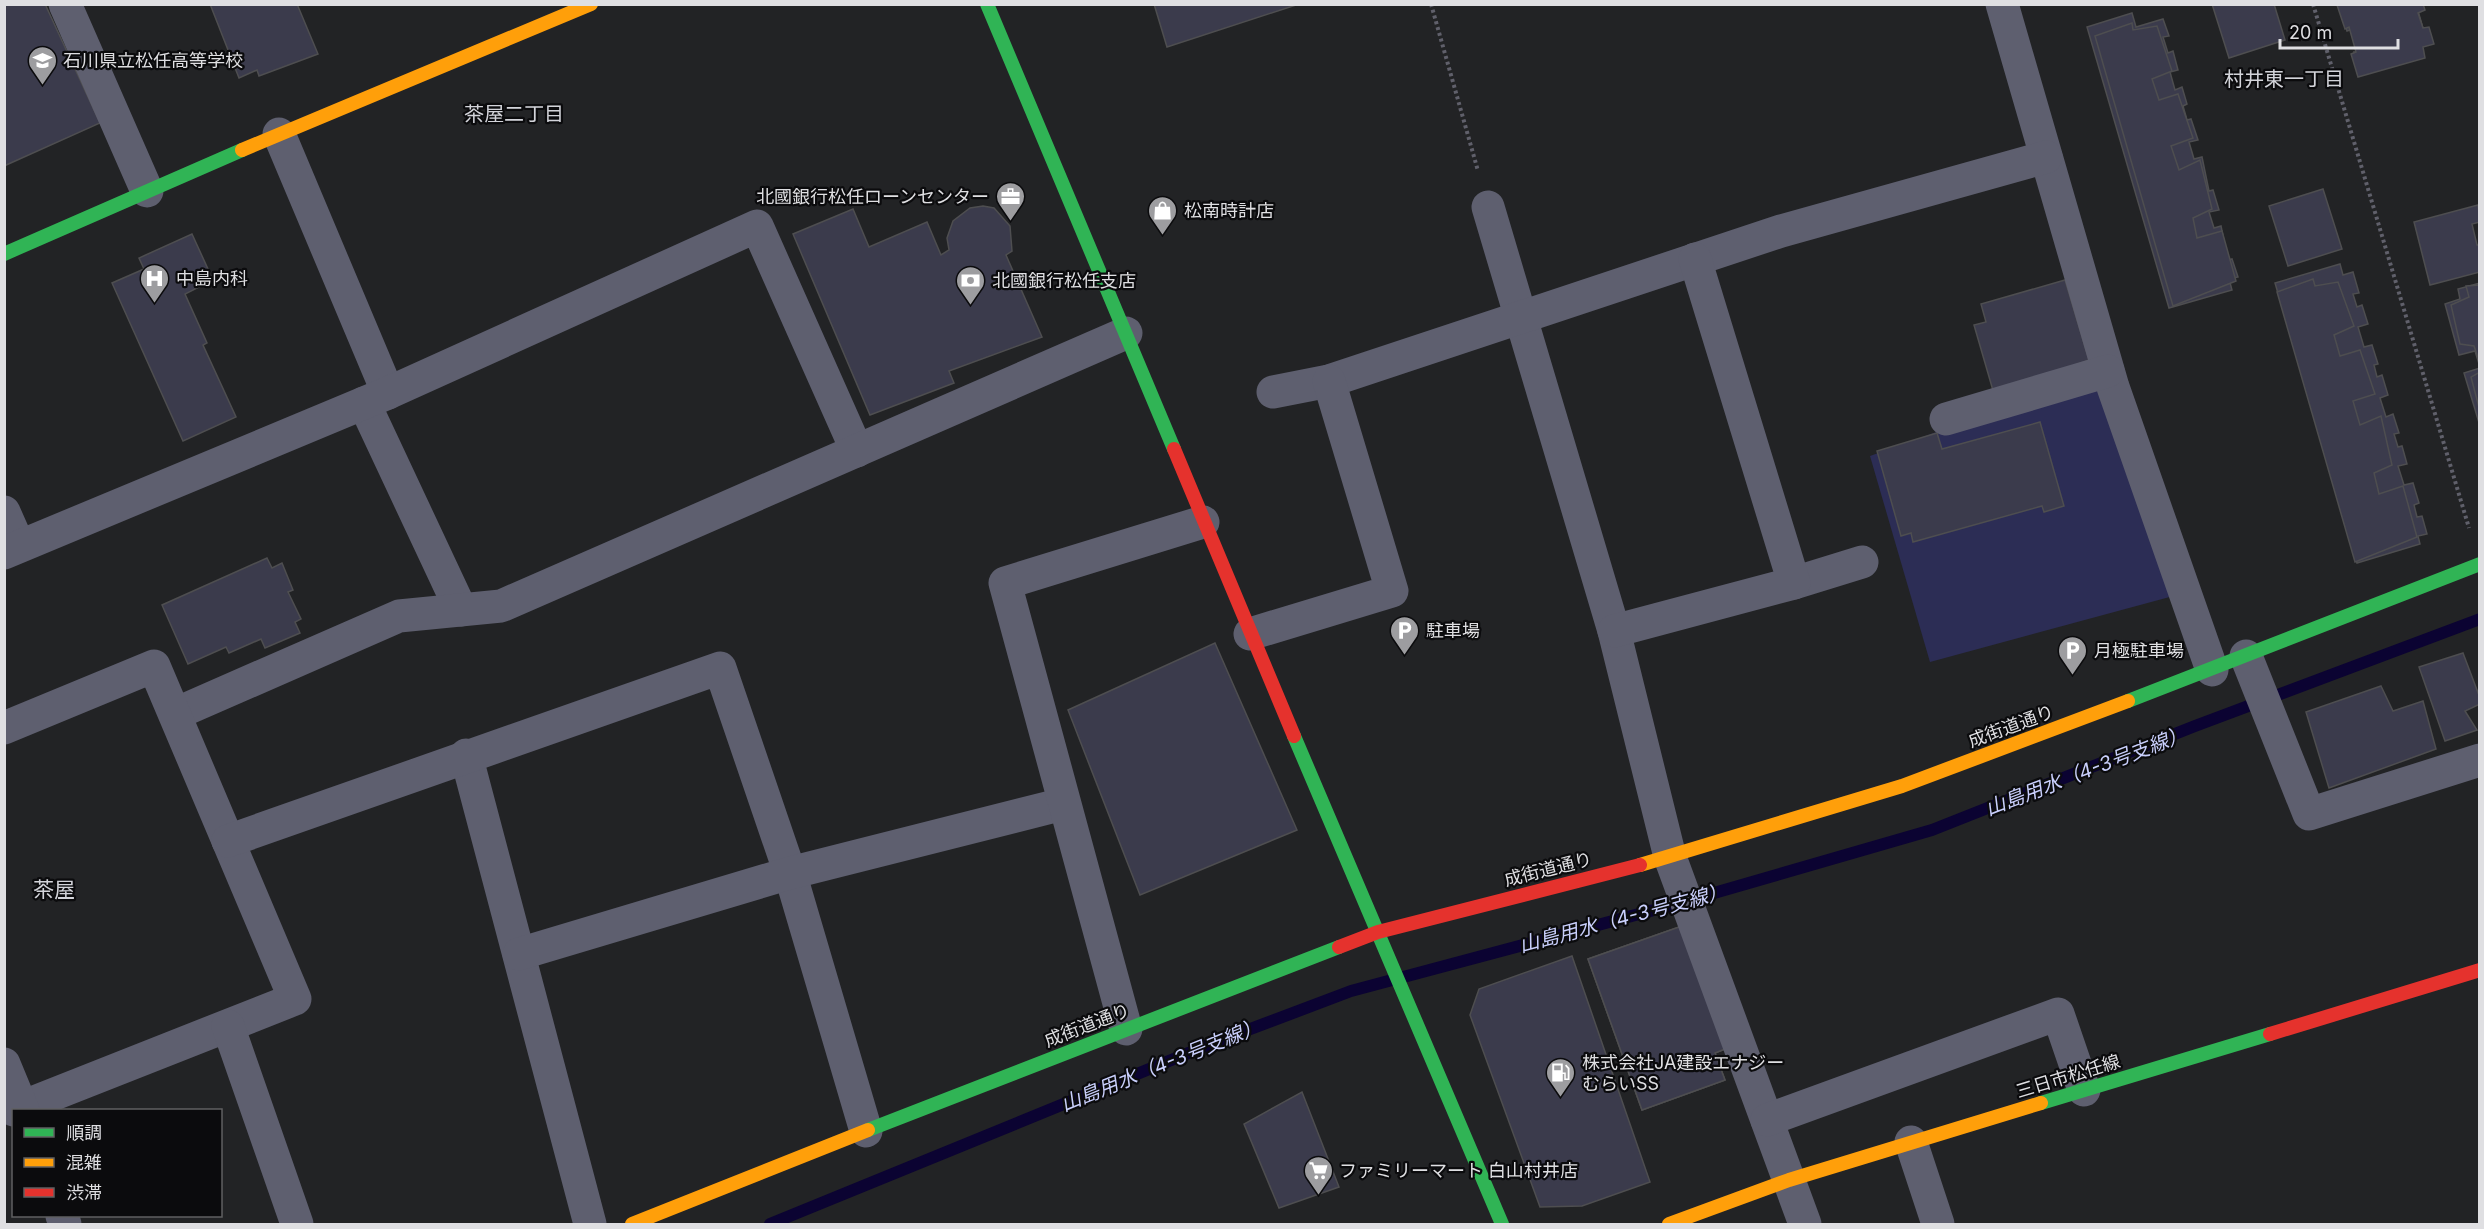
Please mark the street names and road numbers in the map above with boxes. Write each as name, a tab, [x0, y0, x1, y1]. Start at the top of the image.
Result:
street label: 成街道通り	[1965, 701, 2057, 751]
street label: 成街道通り	[1502, 848, 1594, 890]
street label: 成街道通り	[1041, 999, 1133, 1051]
street label: 三日市松任線	[2013, 1050, 2123, 1102]

